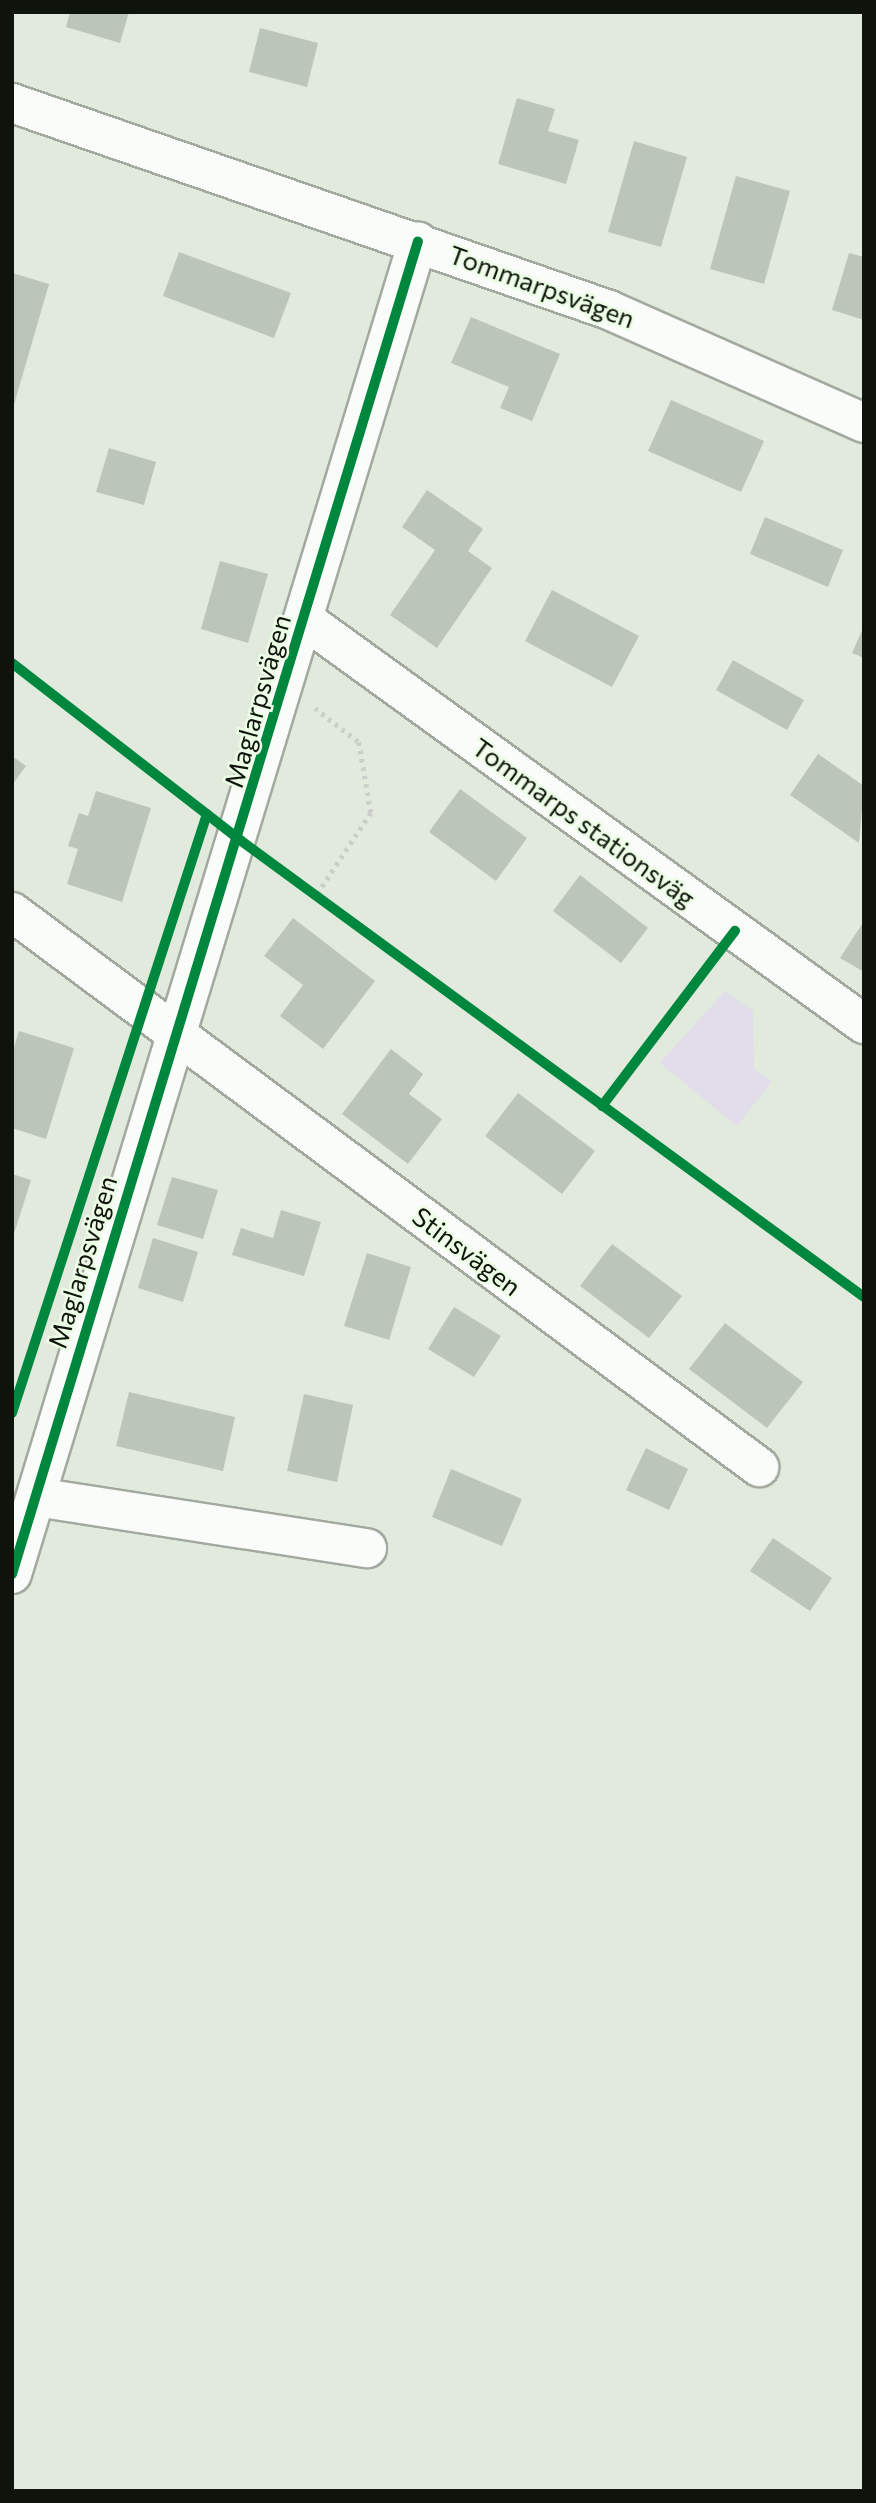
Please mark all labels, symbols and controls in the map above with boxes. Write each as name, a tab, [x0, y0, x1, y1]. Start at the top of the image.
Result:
street label: Tommarpsvägen	[445, 238, 639, 334]
street label: Maglarpsvägen	[217, 611, 297, 791]
street label: Tommarps stationsväg	[467, 731, 701, 913]
street label: Maglarpsvägen	[41, 1172, 123, 1352]
street label: Stinsvägen	[407, 1200, 527, 1302]

